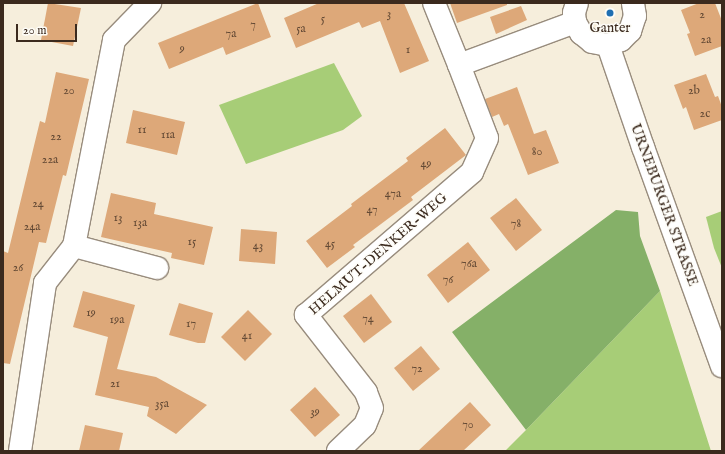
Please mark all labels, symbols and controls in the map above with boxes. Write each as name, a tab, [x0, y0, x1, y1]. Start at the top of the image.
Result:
house number: 3	[387, 7, 391, 21]
marker: Ganter	[605, 8, 615, 18]
house number: 2	[699, 8, 705, 22]
house number: 5	[321, 12, 325, 26]
scale bar	[18, 16, 79, 42]
house number: 7	[250, 18, 256, 32]
place label: Ganter	[590, 20, 630, 36]
house number: 5a	[296, 22, 306, 36]
text: 20 m	[23, 23, 46, 38]
house number: 7a	[226, 27, 236, 41]
house number: 2a	[701, 33, 711, 47]
house number: 9	[179, 42, 185, 56]
house number: 1	[406, 43, 410, 57]
house number: 20	[63, 84, 75, 98]
house number: 2b	[688, 84, 700, 98]
house number: 2c	[700, 107, 710, 121]
street label: URNEBURGER STRASSE	[627, 122, 701, 288]
house number: 11	[138, 123, 146, 137]
house number: 11a	[161, 128, 175, 142]
house number: 22	[50, 130, 62, 144]
house number: 80	[532, 145, 542, 159]
house number: 22a	[42, 153, 58, 167]
house number: 49	[420, 157, 432, 171]
house number: 47a	[385, 187, 401, 201]
street label: HELMUT-DENKER-WEG	[306, 189, 450, 319]
house number: 24	[32, 197, 44, 211]
house number: 47	[366, 203, 378, 217]
house number: 13	[114, 211, 122, 225]
house number: 13a	[133, 216, 147, 230]
house number: 78	[511, 217, 521, 231]
house number: 24a	[24, 220, 40, 234]
house number: 15	[188, 235, 196, 249]
house number: 45	[325, 237, 335, 251]
house number: 43	[253, 239, 263, 253]
house number: 76a	[461, 257, 477, 271]
house number: 26	[13, 261, 23, 275]
house number: 76	[443, 273, 453, 287]
house number: 19	[86, 306, 96, 320]
house number: 74	[362, 312, 374, 326]
house number: 19a	[110, 313, 124, 327]
house number: 17	[186, 317, 196, 331]
house number: 41	[242, 329, 252, 343]
house number: 72	[411, 362, 423, 376]
house number: 21	[110, 377, 120, 391]
house number: 35a	[155, 397, 169, 411]
house number: 39	[310, 405, 320, 419]
house number: 70	[462, 418, 474, 432]

